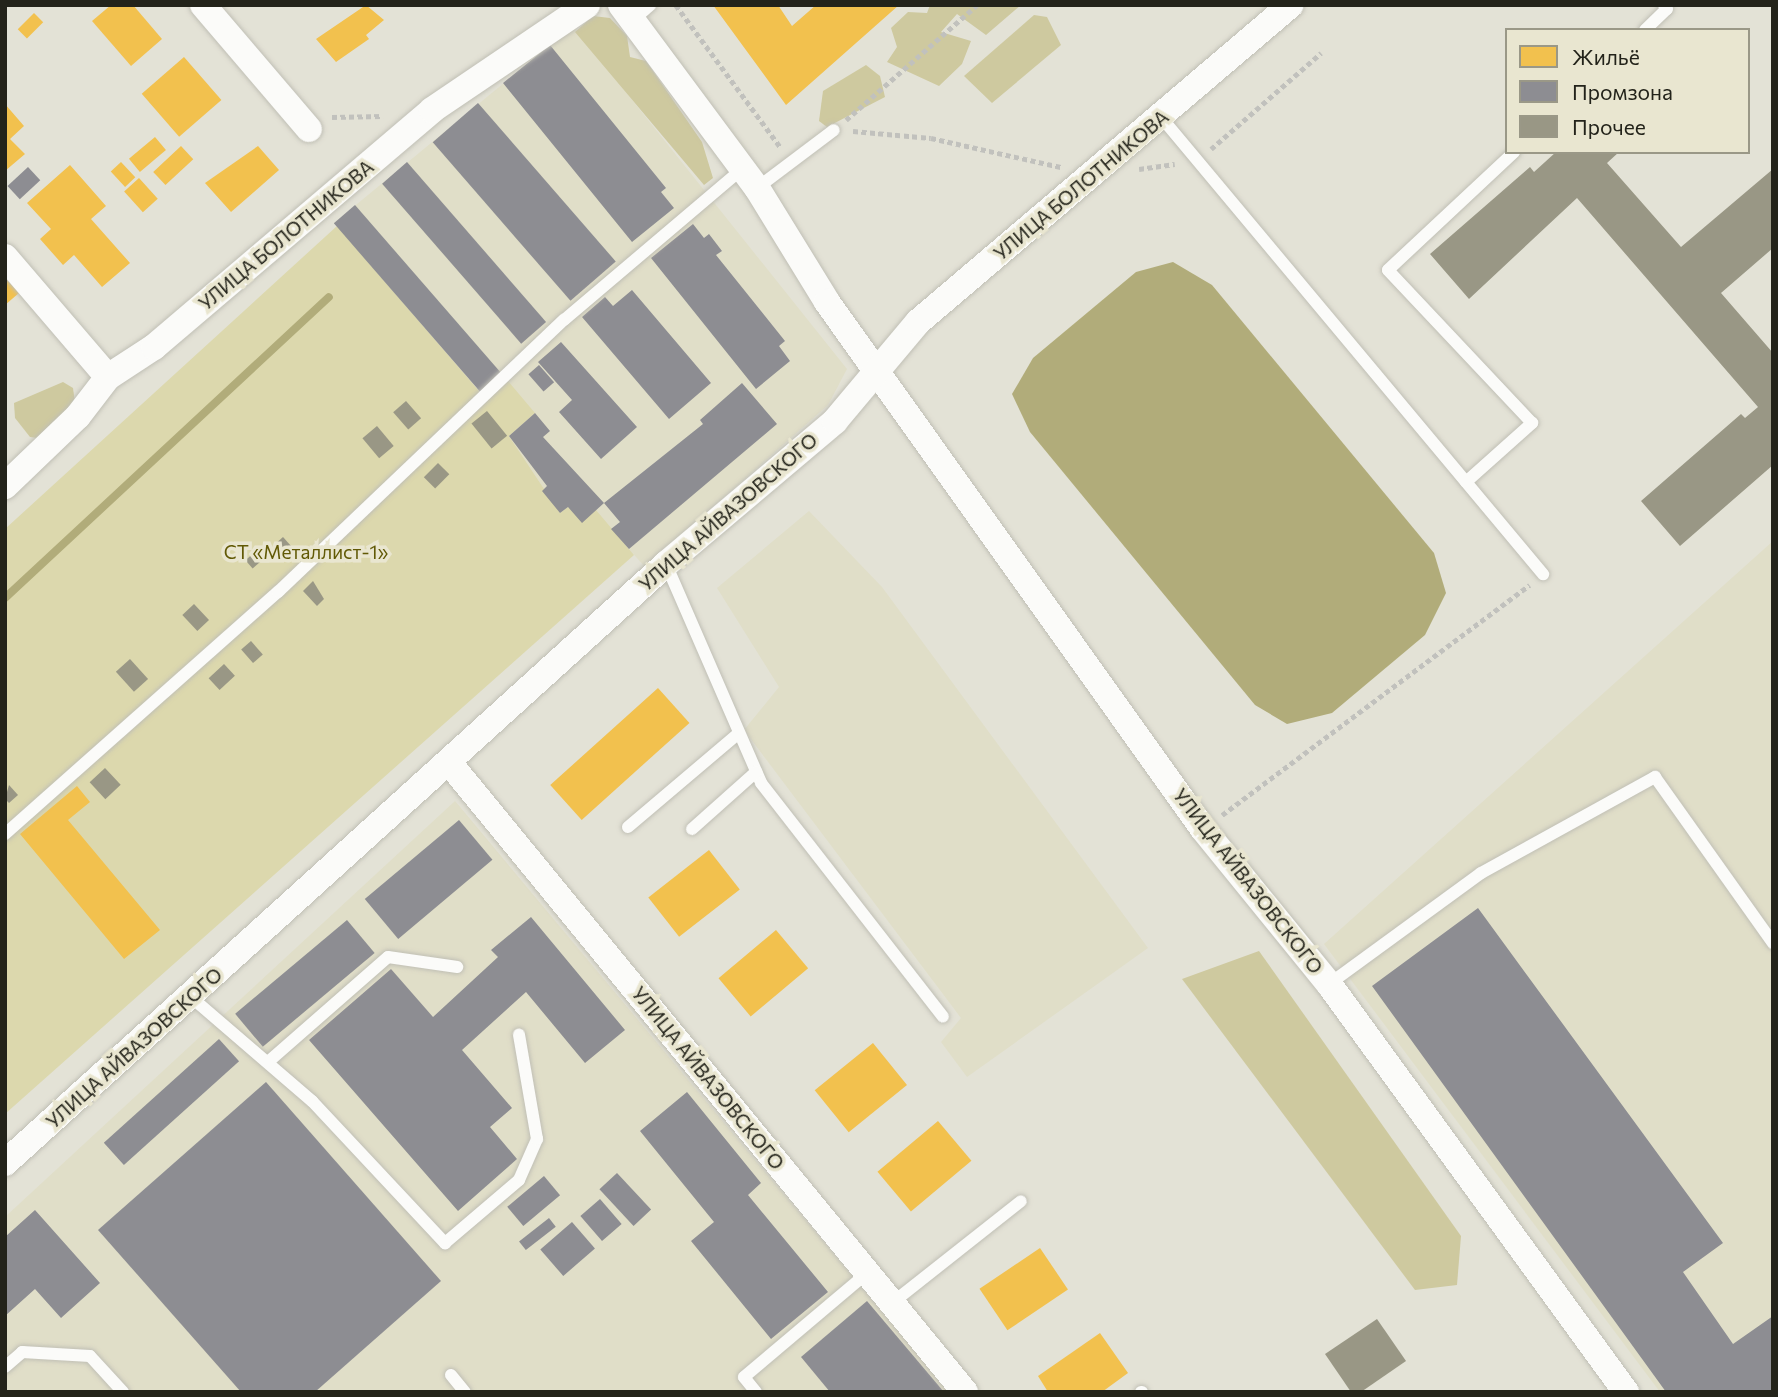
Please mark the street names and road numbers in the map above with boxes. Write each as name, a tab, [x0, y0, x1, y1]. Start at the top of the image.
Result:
street label: УЛИЦА БОЛОТНИКОВА	[989, 105, 1173, 265]
street label: УЛИЦА БОЛОТНИКОВА	[194, 155, 378, 315]
street label: УЛИЦА АЙВАЗОВСКОГО	[634, 428, 822, 596]
street label: УЛИЦА АЙВАЗОВСКОГО	[1169, 784, 1327, 978]
street label: УЛИЦА АЙВАЗОВСКОГО	[41, 963, 227, 1133]
street label: УЛИЦА АЙВАЗОВСКОГО	[627, 982, 789, 1174]

